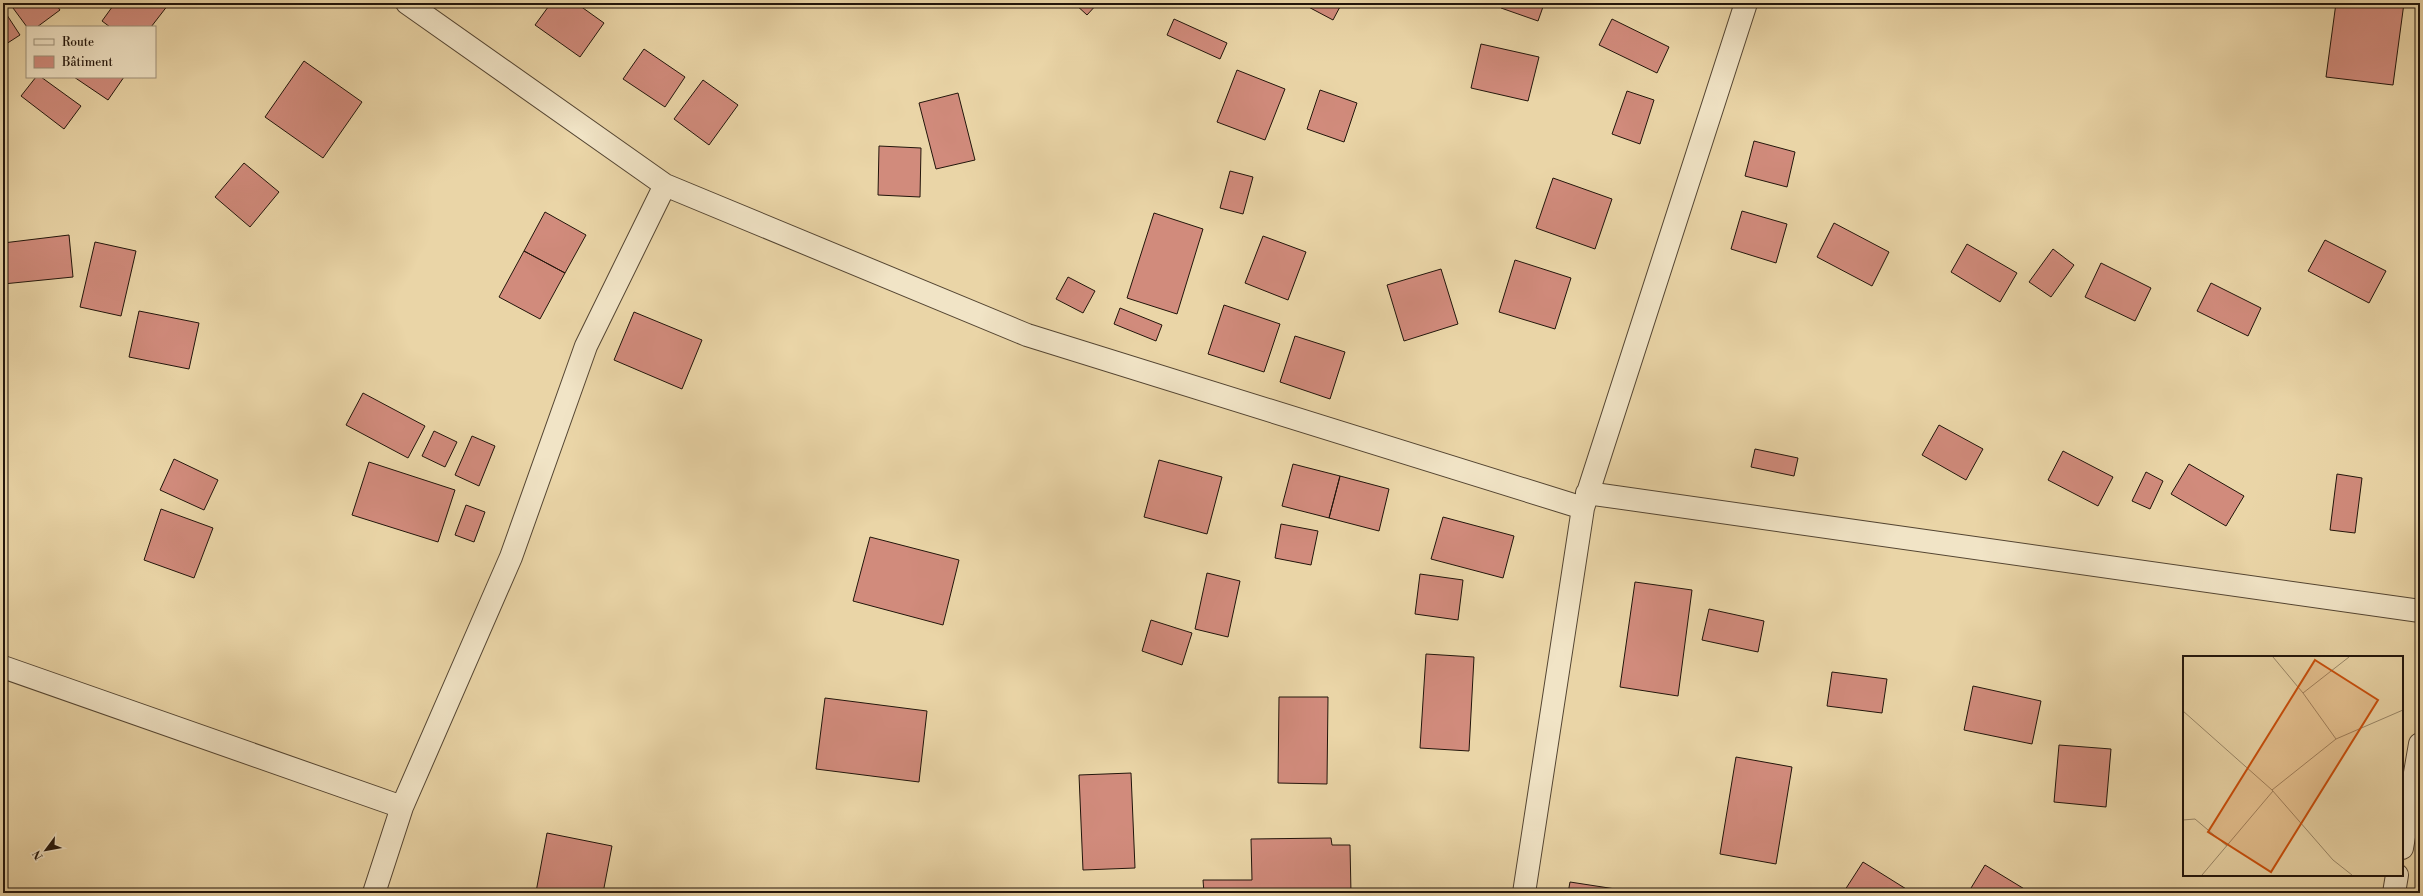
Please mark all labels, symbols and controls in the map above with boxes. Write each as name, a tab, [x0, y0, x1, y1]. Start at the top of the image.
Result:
legend	[26, 26, 156, 78]
text: Route	[62, 35, 94, 50]
text: Bâtiment	[61, 55, 113, 70]
inset map	[2183, 656, 2403, 876]
north arrow	[26, 830, 66, 870]
text: N	[30, 847, 47, 862]

